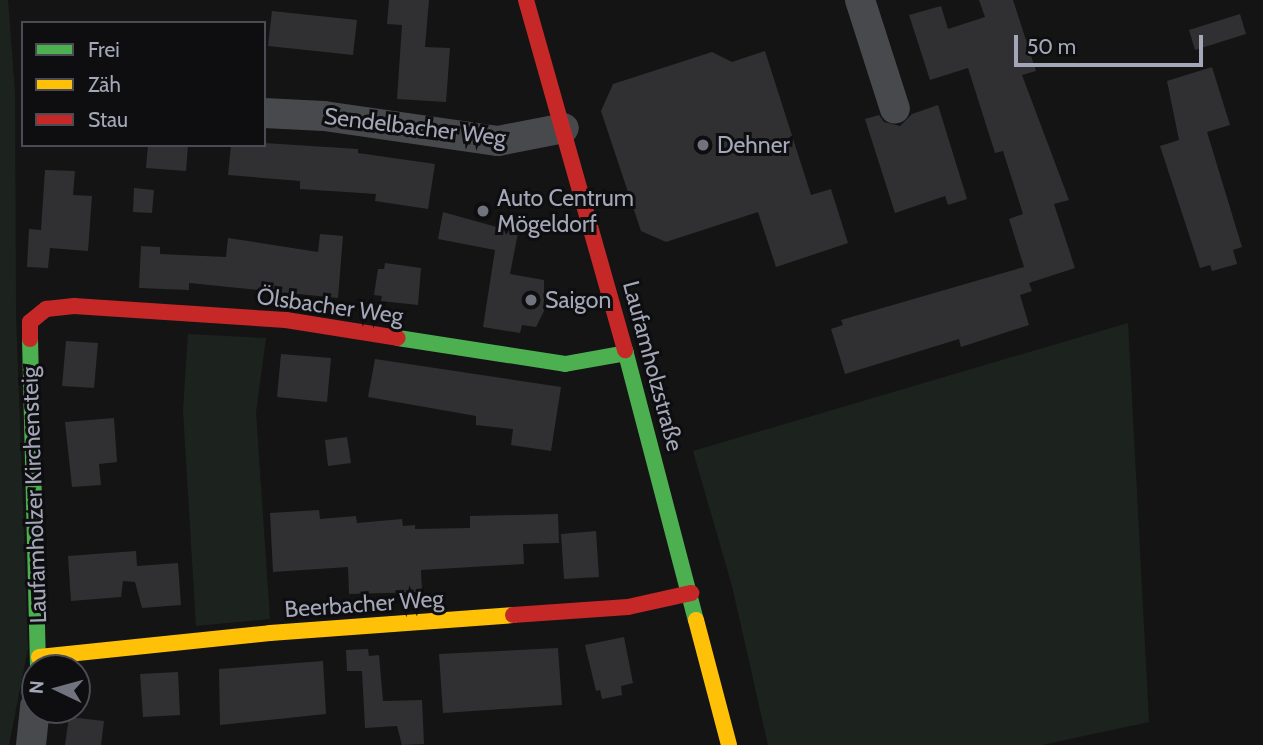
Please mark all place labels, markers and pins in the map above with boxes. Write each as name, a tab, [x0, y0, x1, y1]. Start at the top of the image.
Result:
place label: Dehner	[717, 131, 790, 159]
marker: Dehner	[695, 137, 711, 153]
place label: Auto Centrum Mögeldorf	[497, 184, 634, 238]
marker: Auto Centrum Mögeldorf	[475, 203, 491, 219]
place label: Saigon	[545, 286, 611, 314]
marker: Saigon	[523, 292, 539, 308]

